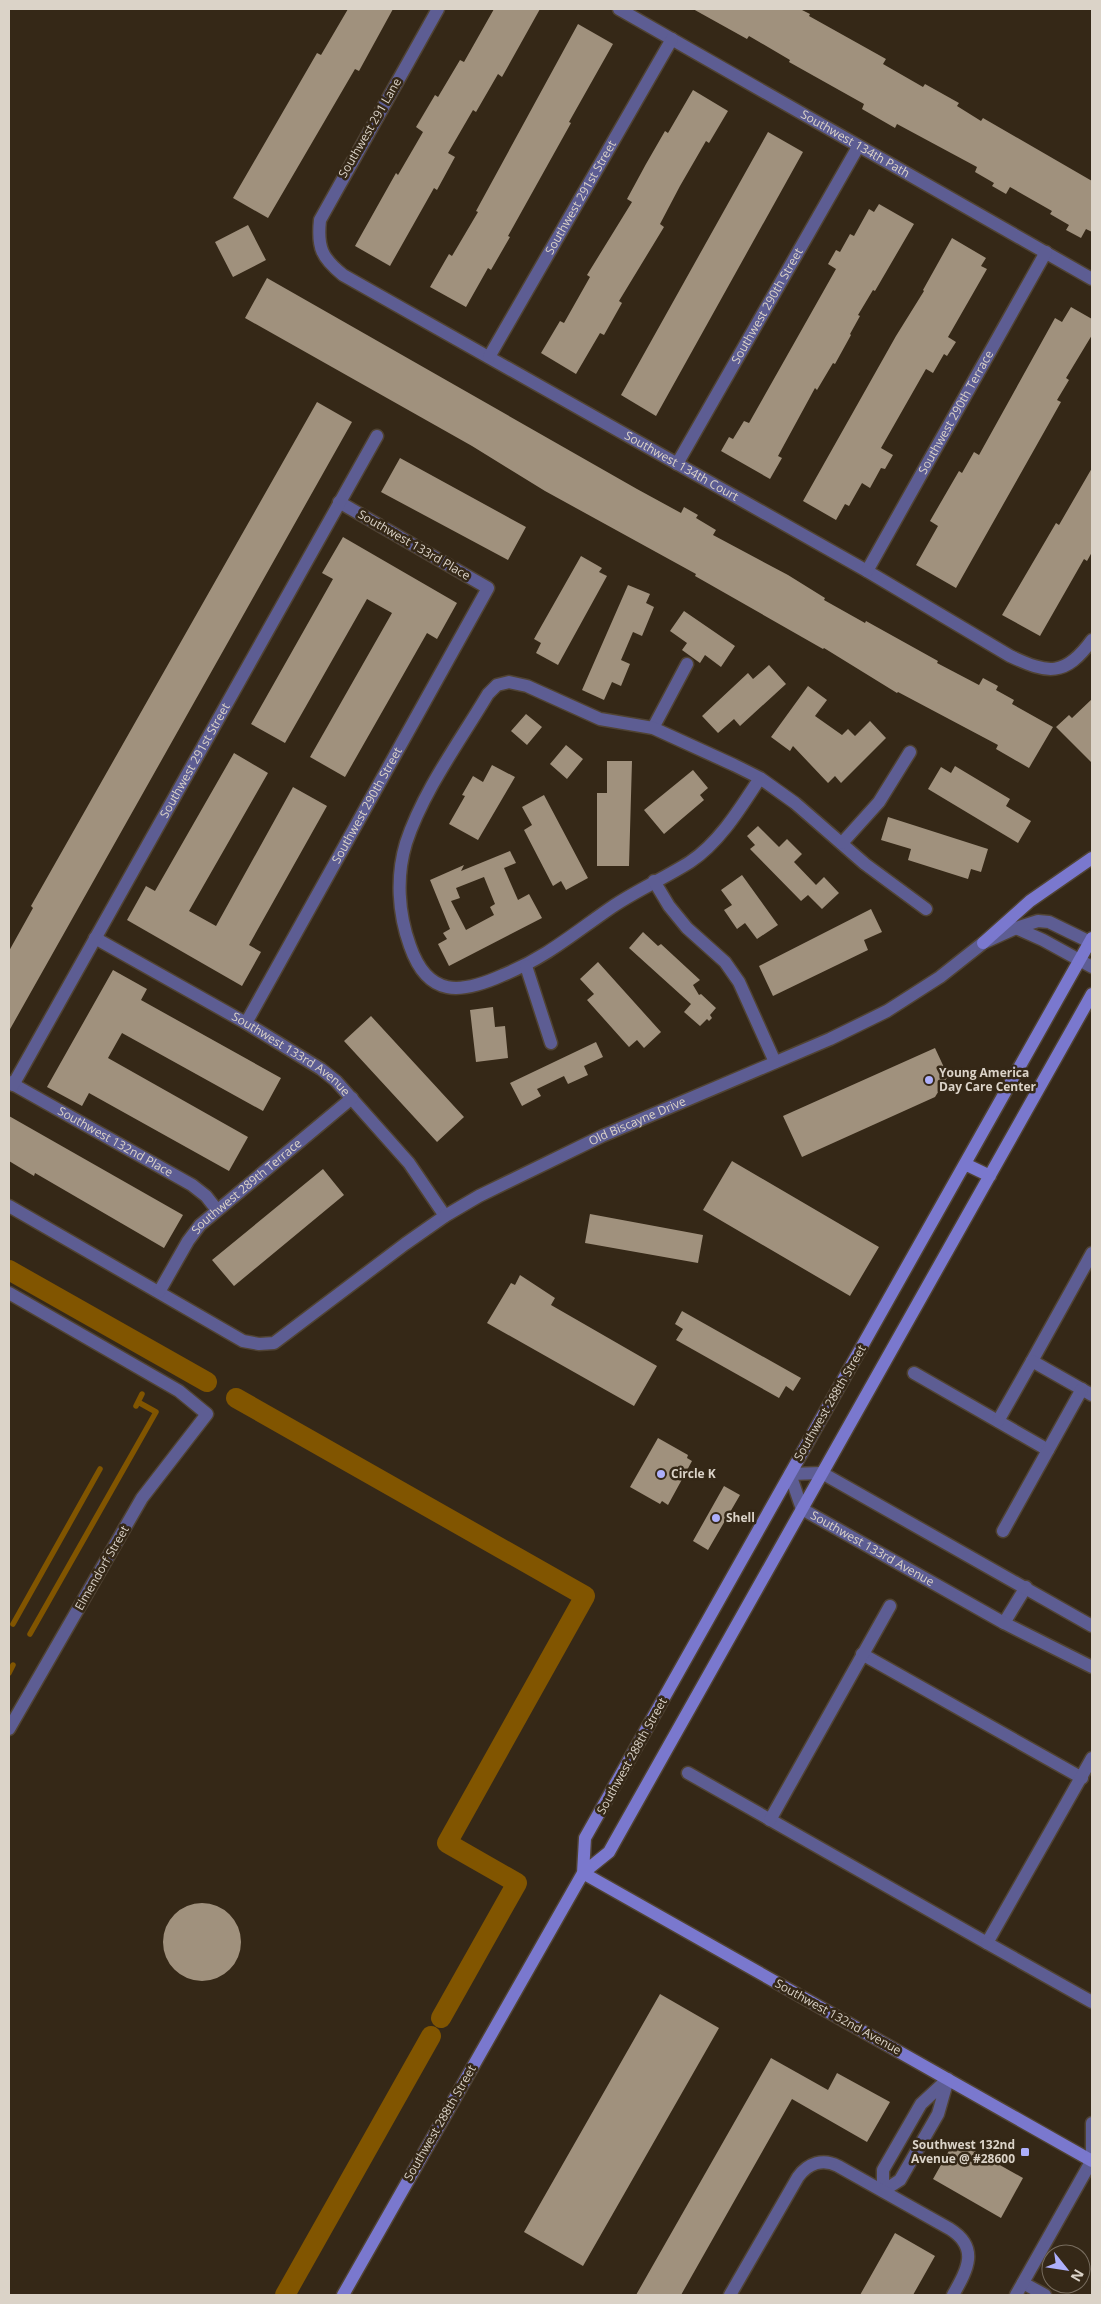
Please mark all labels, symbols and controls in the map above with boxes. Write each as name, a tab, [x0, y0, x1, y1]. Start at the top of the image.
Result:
street label: Southwest 291 Lane	[334, 74, 405, 181]
street label: Southwest 134th Path	[798, 106, 913, 181]
street label: Southwest 291st Street	[541, 137, 620, 258]
street label: Southwest 290th Street	[727, 245, 807, 367]
street label: Southwest 290th Terrace	[914, 347, 997, 477]
street label: Southwest 134th Court	[622, 427, 742, 505]
street label: Southwest 133rd Place	[355, 505, 474, 584]
street label: Southwest 291st Street	[155, 700, 234, 821]
street label: Southwest 290th Street	[327, 744, 406, 867]
street label: Southwest 133rd Avenue	[229, 1008, 354, 1100]
place label: Young America Day Care Center	[939, 1064, 1037, 1095]
marker: Young America Day Care Center	[923, 1074, 935, 1086]
street label: Old Biscayne Drive	[585, 1092, 689, 1149]
street label: Southwest 132nd Place	[55, 1102, 177, 1181]
street label: Southwest 289th Terrace	[187, 1134, 305, 1237]
street label: Southwest 288th Street	[790, 1342, 870, 1464]
place label: Circle K	[671, 1465, 716, 1482]
marker: Circle K	[655, 1468, 667, 1480]
street label: Southwest 133rd Avenue	[807, 1506, 938, 1590]
place label: Shell	[726, 1509, 755, 1526]
marker: Shell	[710, 1512, 722, 1524]
street label: Elmendorf Street	[70, 1522, 133, 1613]
street label: Southwest 288th Street	[592, 1694, 671, 1817]
street label: Southwest 132nd Avenue	[772, 1975, 905, 2059]
street label: Southwest 288th Street	[400, 2062, 480, 2184]
place label: Southwest 132nd Avenue @ #28600	[911, 2136, 1015, 2167]
marker: Southwest 132nd Avenue @ #28600	[1019, 2146, 1031, 2158]
north arrow	[1041, 2244, 1091, 2294]
text: N	[1067, 2266, 1089, 2285]

